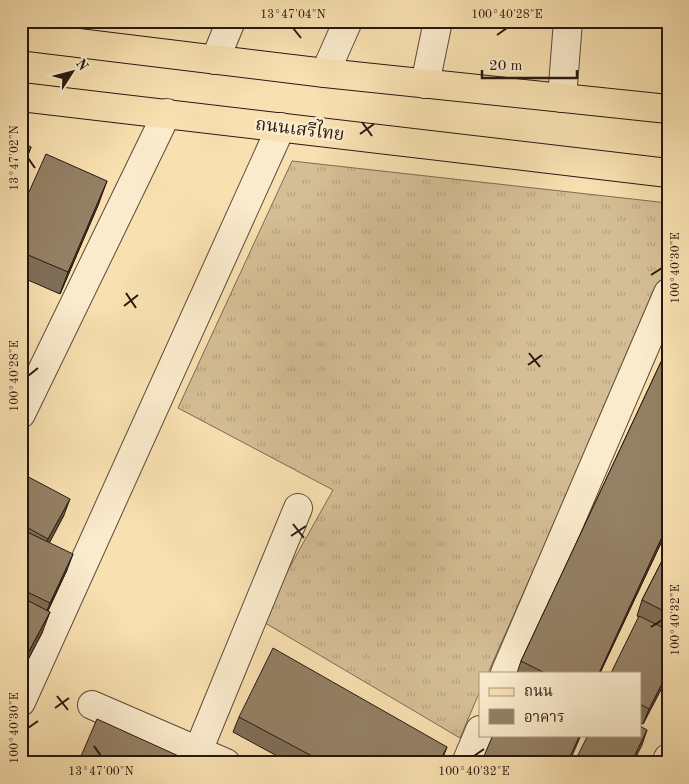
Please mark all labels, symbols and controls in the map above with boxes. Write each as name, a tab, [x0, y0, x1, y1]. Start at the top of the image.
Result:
text: 13°47'04"N	[260, 9, 326, 21]
text: 100°40'28"E	[471, 9, 543, 21]
north arrow	[48, 48, 98, 98]
scale bar	[482, 48, 576, 80]
text: N	[73, 57, 91, 74]
text: 20 m	[489, 59, 523, 74]
street label: ถนนเสรีไทย	[254, 112, 346, 144]
text: 13°47'02"N	[9, 125, 21, 191]
text: 100°40'30"E	[670, 232, 682, 304]
text: 100°40'28"E	[9, 340, 21, 412]
text: 100°40'32"E	[670, 584, 682, 656]
legend	[479, 672, 642, 736]
text: ถนน	[524, 685, 553, 700]
text: 100°40'30"E	[9, 692, 21, 764]
text: อาคาร	[524, 711, 564, 726]
text: 13°47'00"N	[68, 766, 134, 778]
text: 100°40'32"E	[438, 766, 510, 778]

